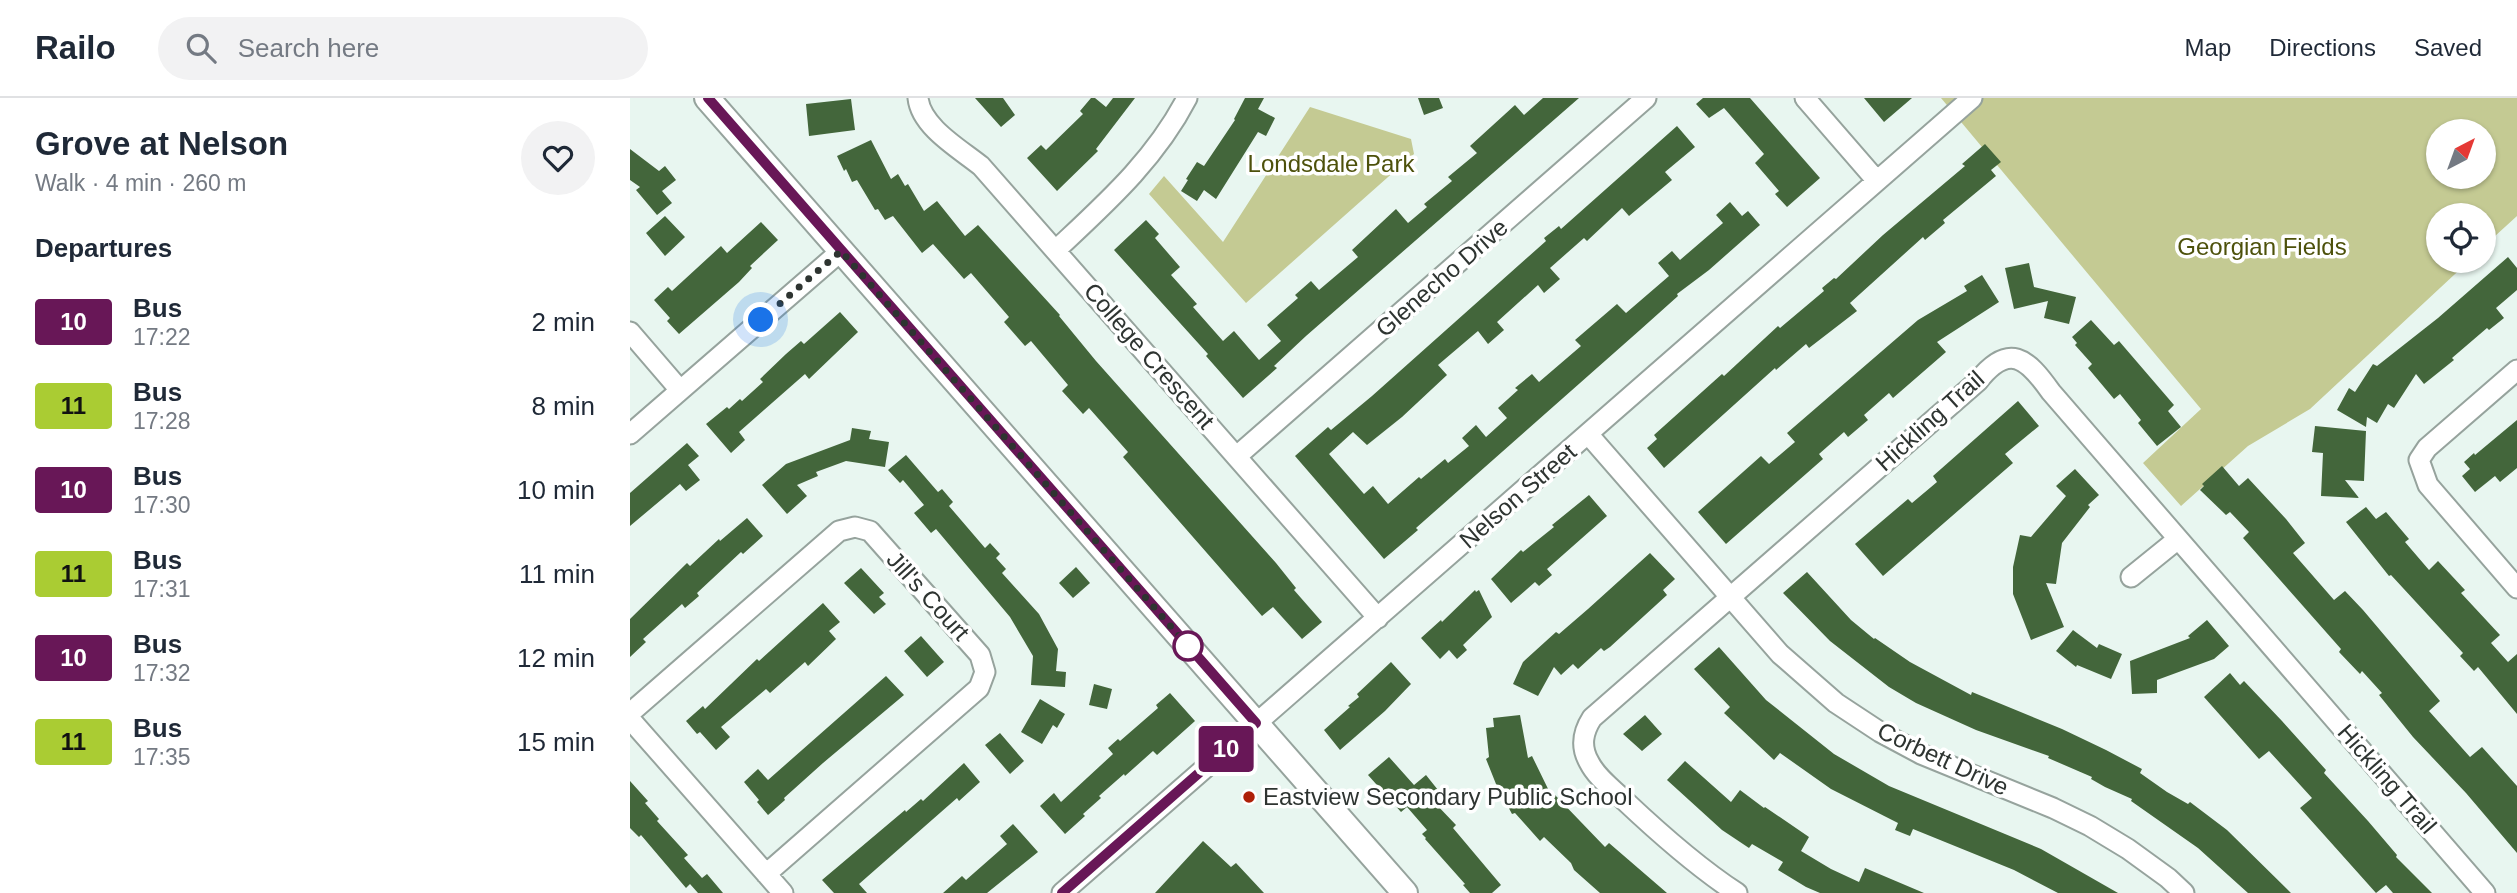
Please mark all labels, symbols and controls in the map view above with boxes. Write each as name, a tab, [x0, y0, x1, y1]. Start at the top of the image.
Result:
search box	[158, 17, 648, 80]
text: Railo	[35, 29, 116, 66]
icon: search	[182, 29, 220, 67]
text: Search here	[238, 33, 379, 63]
text: Map	[2185, 34, 2231, 61]
text: Directions	[2269, 34, 2376, 61]
text: Saved	[2414, 34, 2482, 61]
north arrow	[2426, 119, 2496, 189]
map controls	[2426, 119, 2496, 273]
button: heart	[521, 121, 595, 195]
text: Grove at Nelson	[35, 125, 288, 162]
park label: Londsdale Park	[1248, 150, 1415, 177]
text: Walk · 4 min · 260 m	[35, 170, 246, 196]
button: locate	[2426, 203, 2496, 273]
street label: Glenecho Drive	[1370, 213, 1513, 342]
text: Departures	[35, 233, 172, 263]
park label: Georgian Fields	[2177, 233, 2347, 260]
street label: College Crescent	[1079, 277, 1220, 434]
text: Bus	[133, 293, 182, 323]
your location	[743, 302, 778, 337]
text: 2 min	[531, 307, 595, 337]
text: 10	[60, 308, 87, 335]
text: 17:22	[133, 324, 191, 350]
street label: Hickling Trail	[1870, 365, 1989, 476]
text: Bus	[133, 377, 182, 407]
text: 8 min	[531, 391, 595, 421]
text: 11	[61, 392, 86, 419]
text: 17:28	[133, 408, 191, 434]
street label: Nelson Street	[1454, 438, 1582, 554]
text: Bus	[133, 461, 182, 491]
text: 10 min	[517, 475, 595, 505]
text: 10	[60, 476, 87, 503]
text: 17:30	[133, 492, 191, 518]
text: Bus	[133, 545, 182, 575]
street label: Jill's Court	[882, 546, 975, 646]
text: 11 min	[519, 559, 595, 589]
text: 11	[61, 560, 86, 587]
text: 17:31	[133, 576, 191, 602]
text: Bus	[133, 629, 182, 659]
unlabelled marker	[1173, 631, 1203, 661]
text: 12 min	[517, 643, 595, 673]
text: 10	[60, 644, 87, 671]
text: 17:32	[133, 660, 191, 686]
text: Bus	[133, 713, 182, 743]
street label: Corbett Drive	[1873, 716, 2013, 801]
street label: Hickling Trail	[2333, 718, 2442, 839]
line badge: 10	[1194, 726, 1258, 772]
text: 15 min	[517, 727, 595, 757]
text: 11	[61, 728, 86, 755]
text: 10	[1213, 735, 1239, 762]
text: 17:35	[133, 744, 191, 770]
place label: Eastview Secondary Public School	[1263, 783, 1633, 810]
marker: Eastview Secondary Public School	[1241, 789, 1257, 805]

